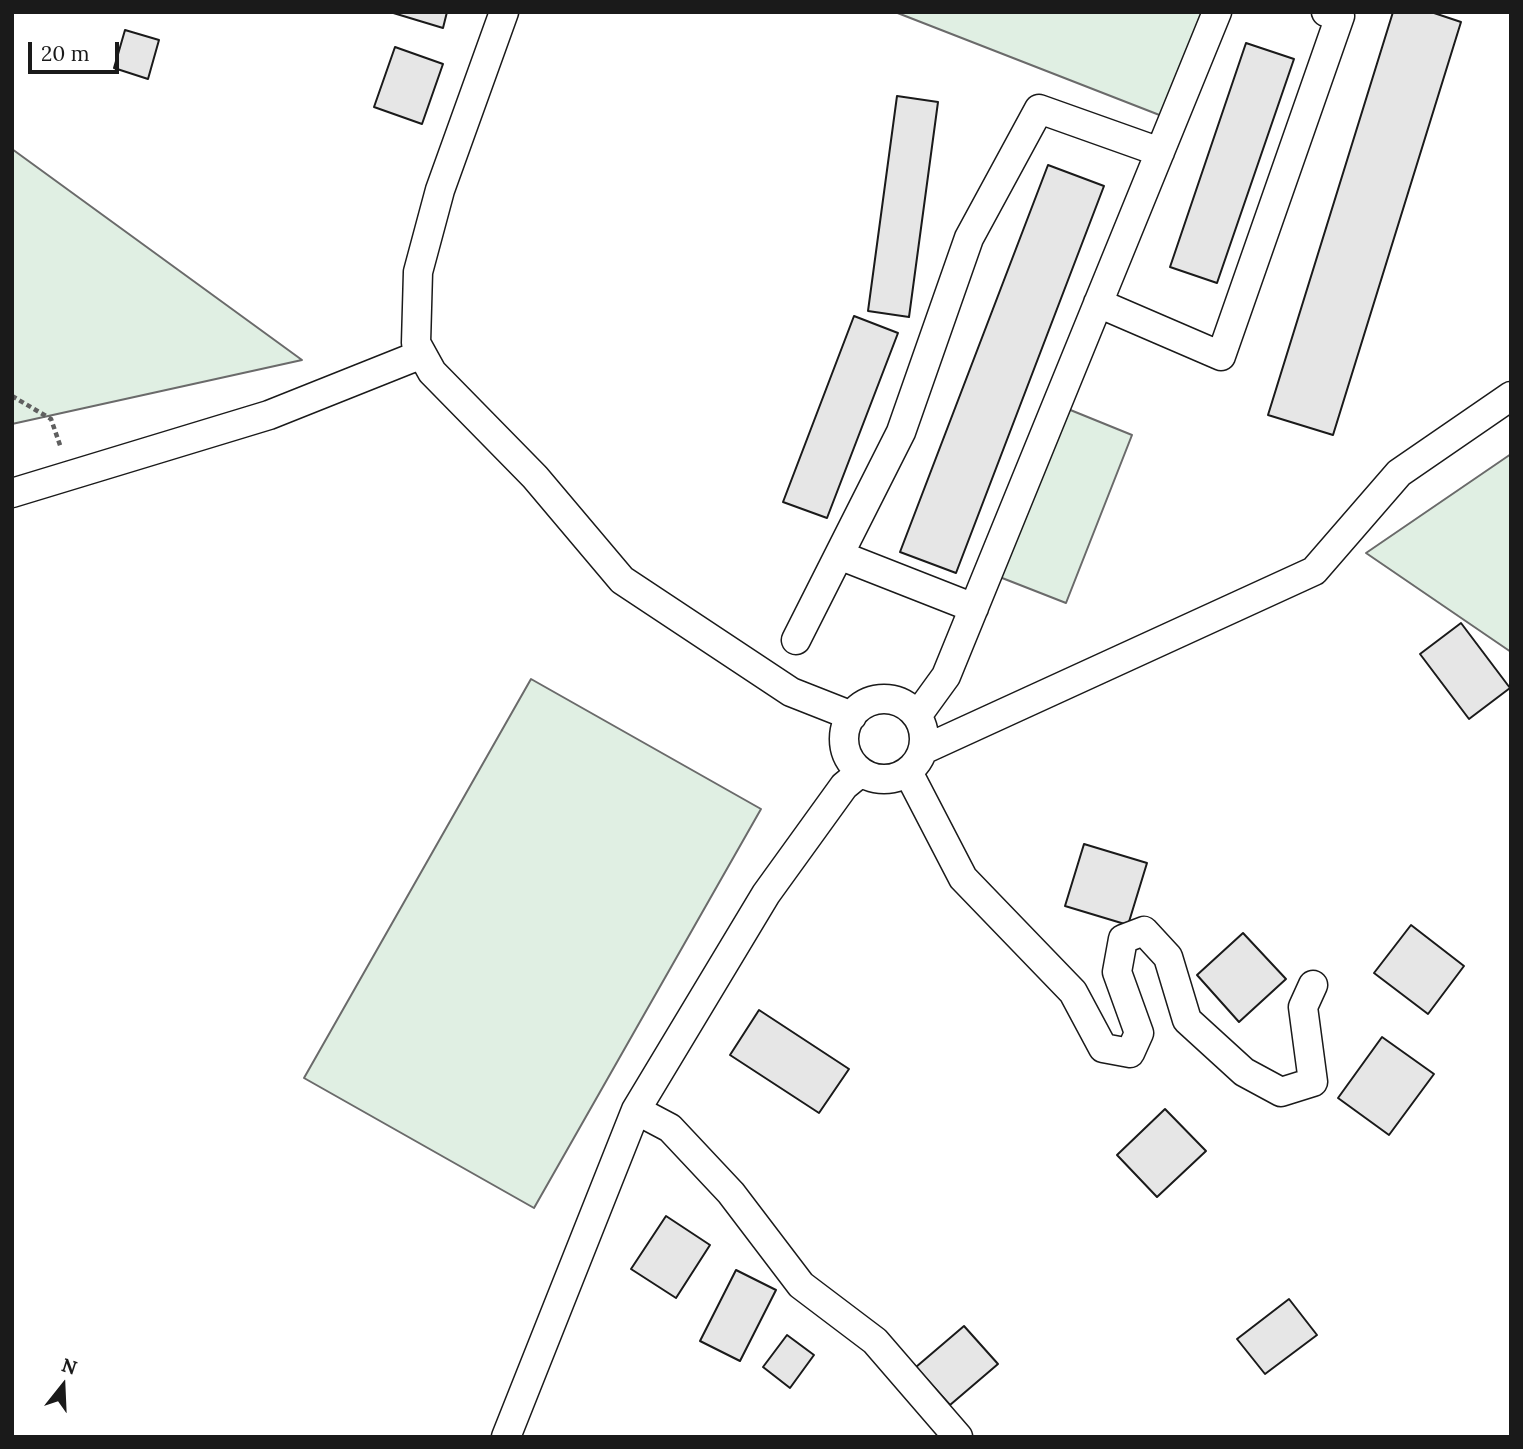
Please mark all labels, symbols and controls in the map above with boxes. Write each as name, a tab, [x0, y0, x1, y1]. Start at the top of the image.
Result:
scale bar	[32, 28, 122, 72]
text: 20 m	[41, 40, 90, 67]
north arrow	[28, 1351, 98, 1421]
text: N	[59, 1352, 80, 1380]

